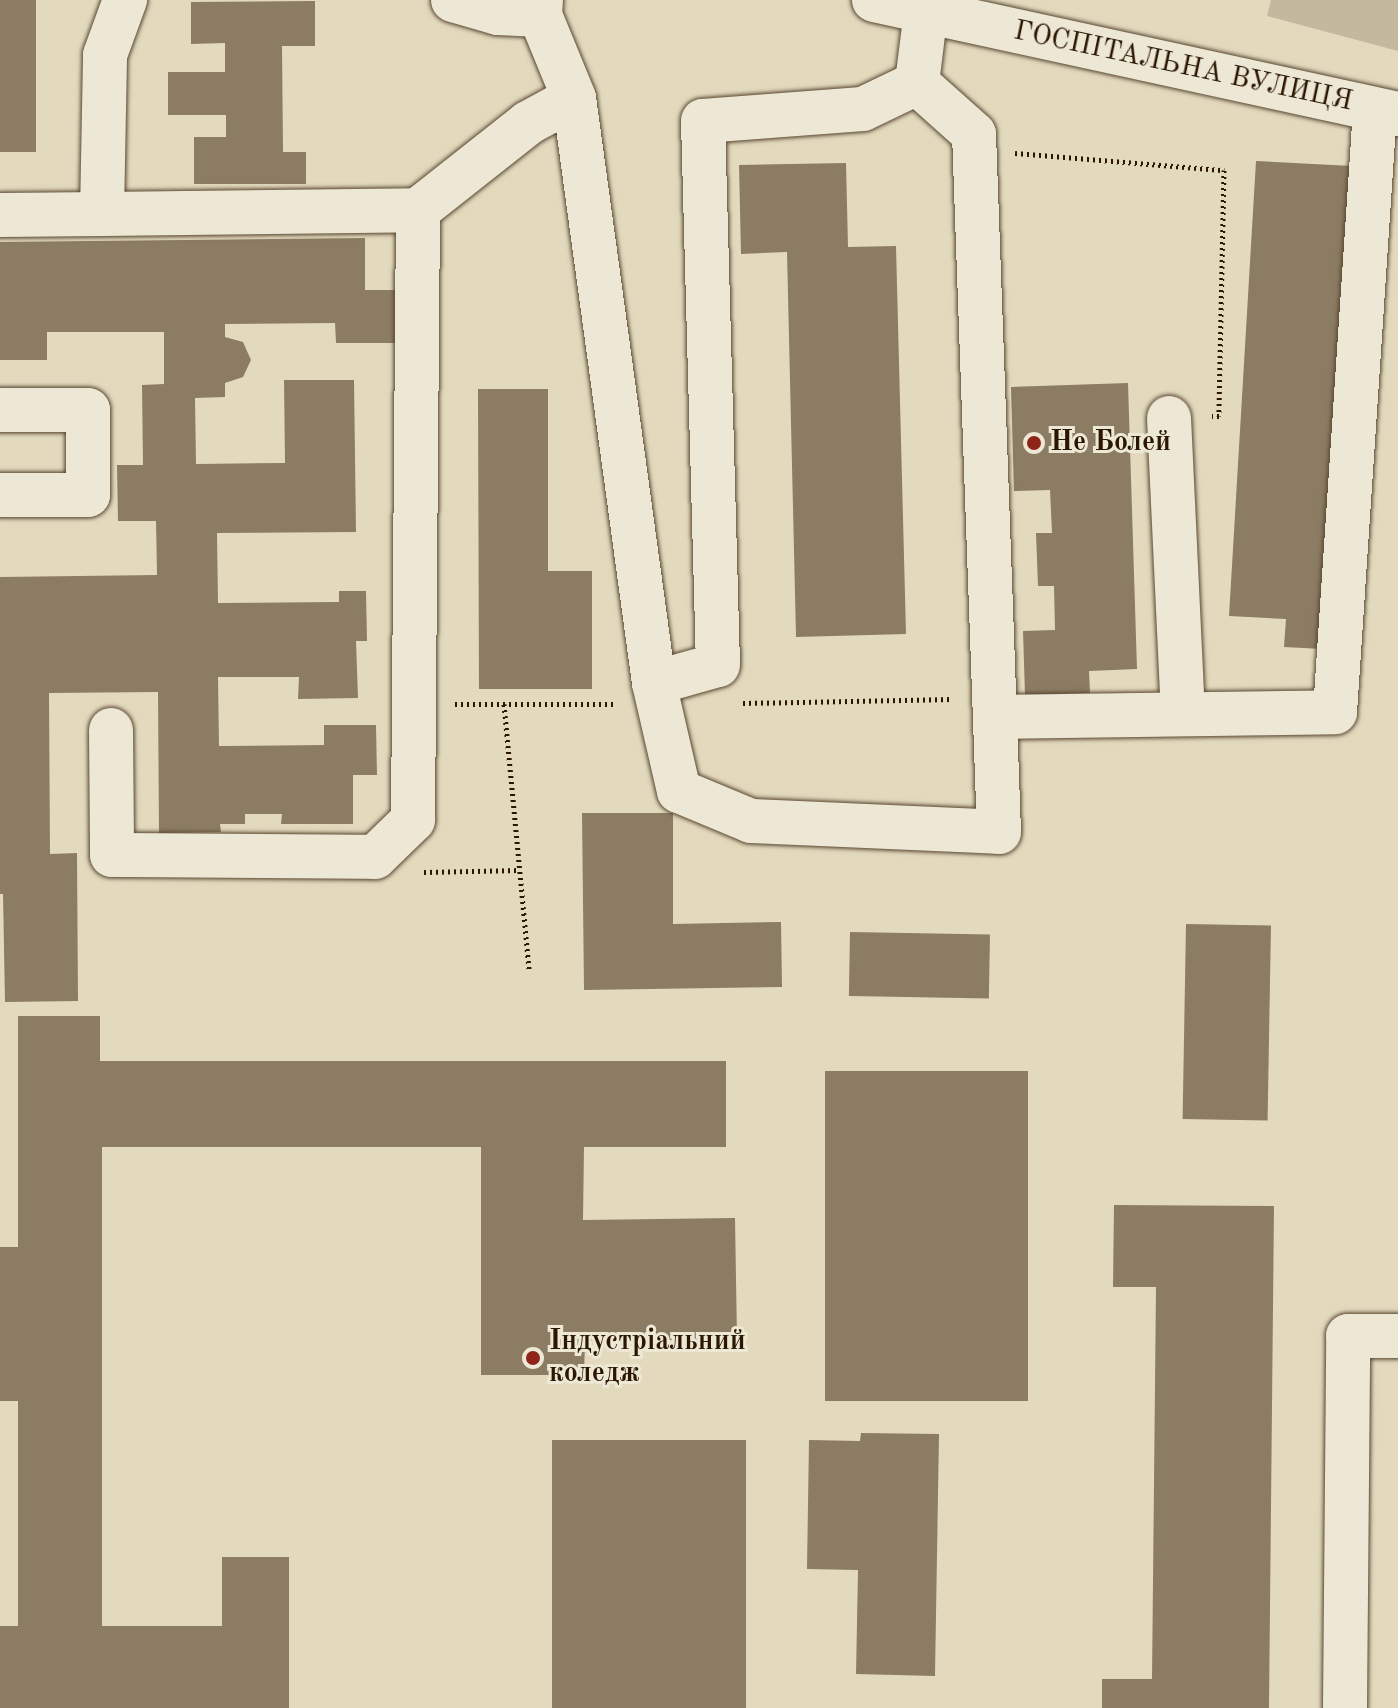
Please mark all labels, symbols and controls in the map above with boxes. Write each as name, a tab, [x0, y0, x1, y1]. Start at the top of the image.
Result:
street label: ГОСПІТАЛЬНА ВУЛИЦЯ	[1011, 15, 1355, 119]
place label: Не Болей	[1050, 426, 1171, 460]
marker: Не Болей	[1025, 434, 1043, 452]
place label: Індустріальний коледж	[549, 1325, 746, 1391]
marker: Індустріальний коледж	[524, 1349, 542, 1367]

